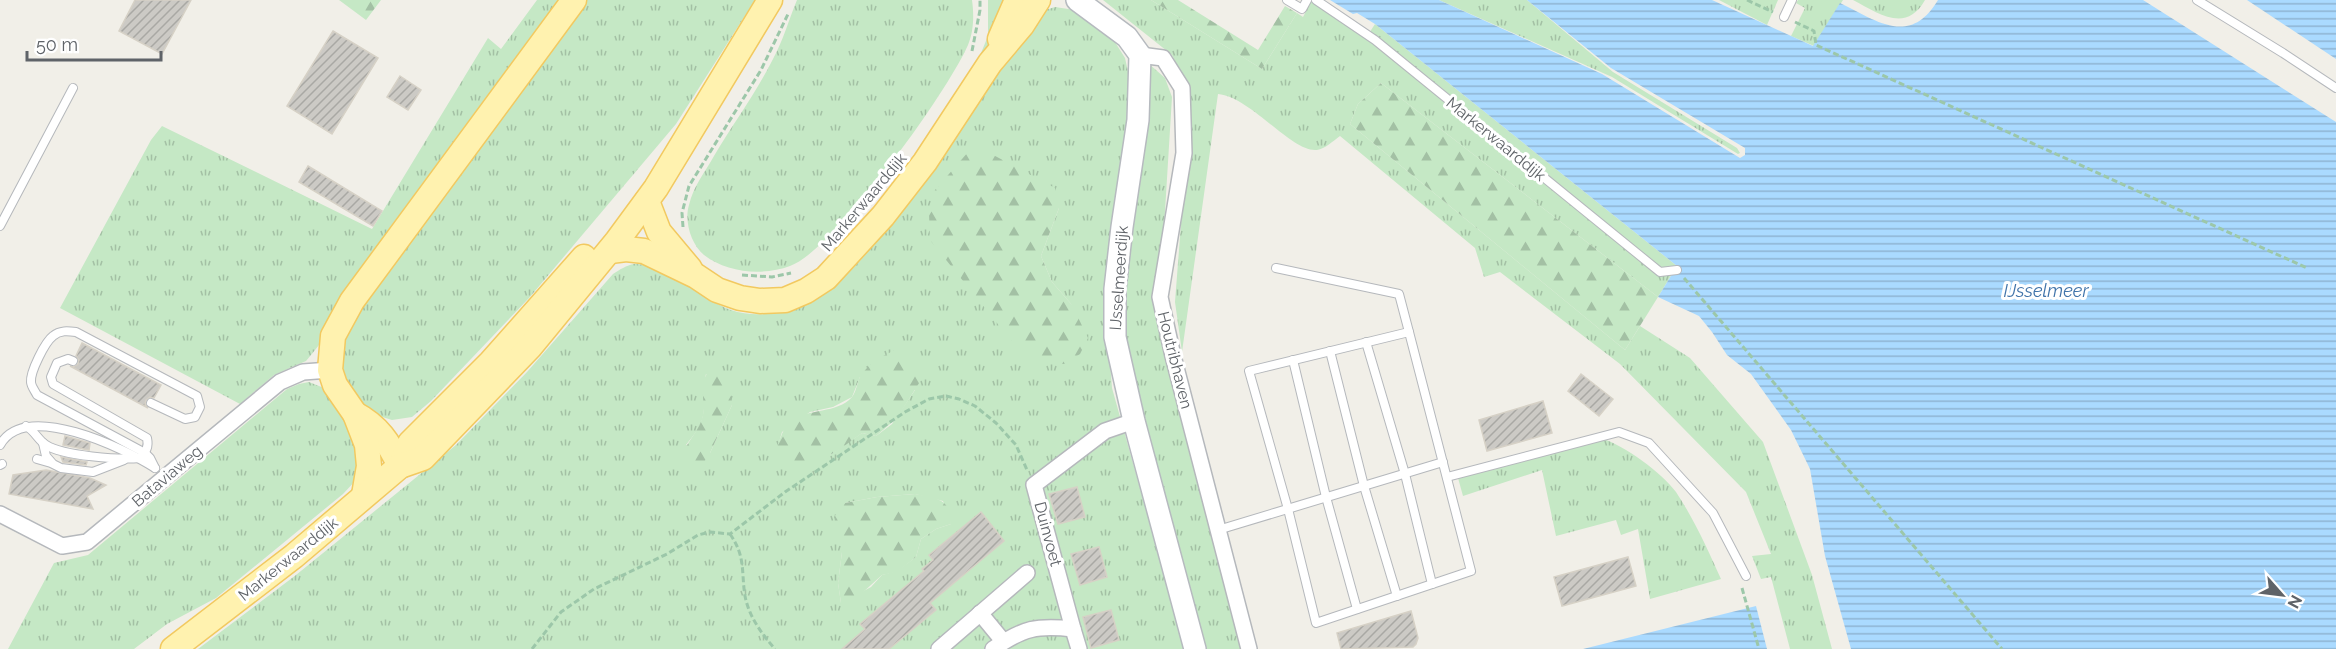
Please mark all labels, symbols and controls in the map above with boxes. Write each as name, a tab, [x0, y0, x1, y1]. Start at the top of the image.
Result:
scale bar	[27, 24, 160, 62]
text: 50 m	[36, 34, 78, 55]
street label: Markerwaarddijk	[1442, 93, 1550, 185]
street label: Markerwaarddijk	[817, 149, 911, 255]
street label: IJsselmeerdijk	[1106, 224, 1132, 331]
water label: IJsselmeer	[2003, 280, 2089, 301]
street label: Houtribhaven	[1154, 309, 1196, 411]
street label: Bataviaweg	[128, 441, 206, 511]
street label: Duinvoet	[1030, 500, 1066, 569]
street label: Markerwaarddijk	[234, 513, 342, 605]
north arrow	[2252, 565, 2312, 625]
text: N	[2284, 592, 2306, 612]

